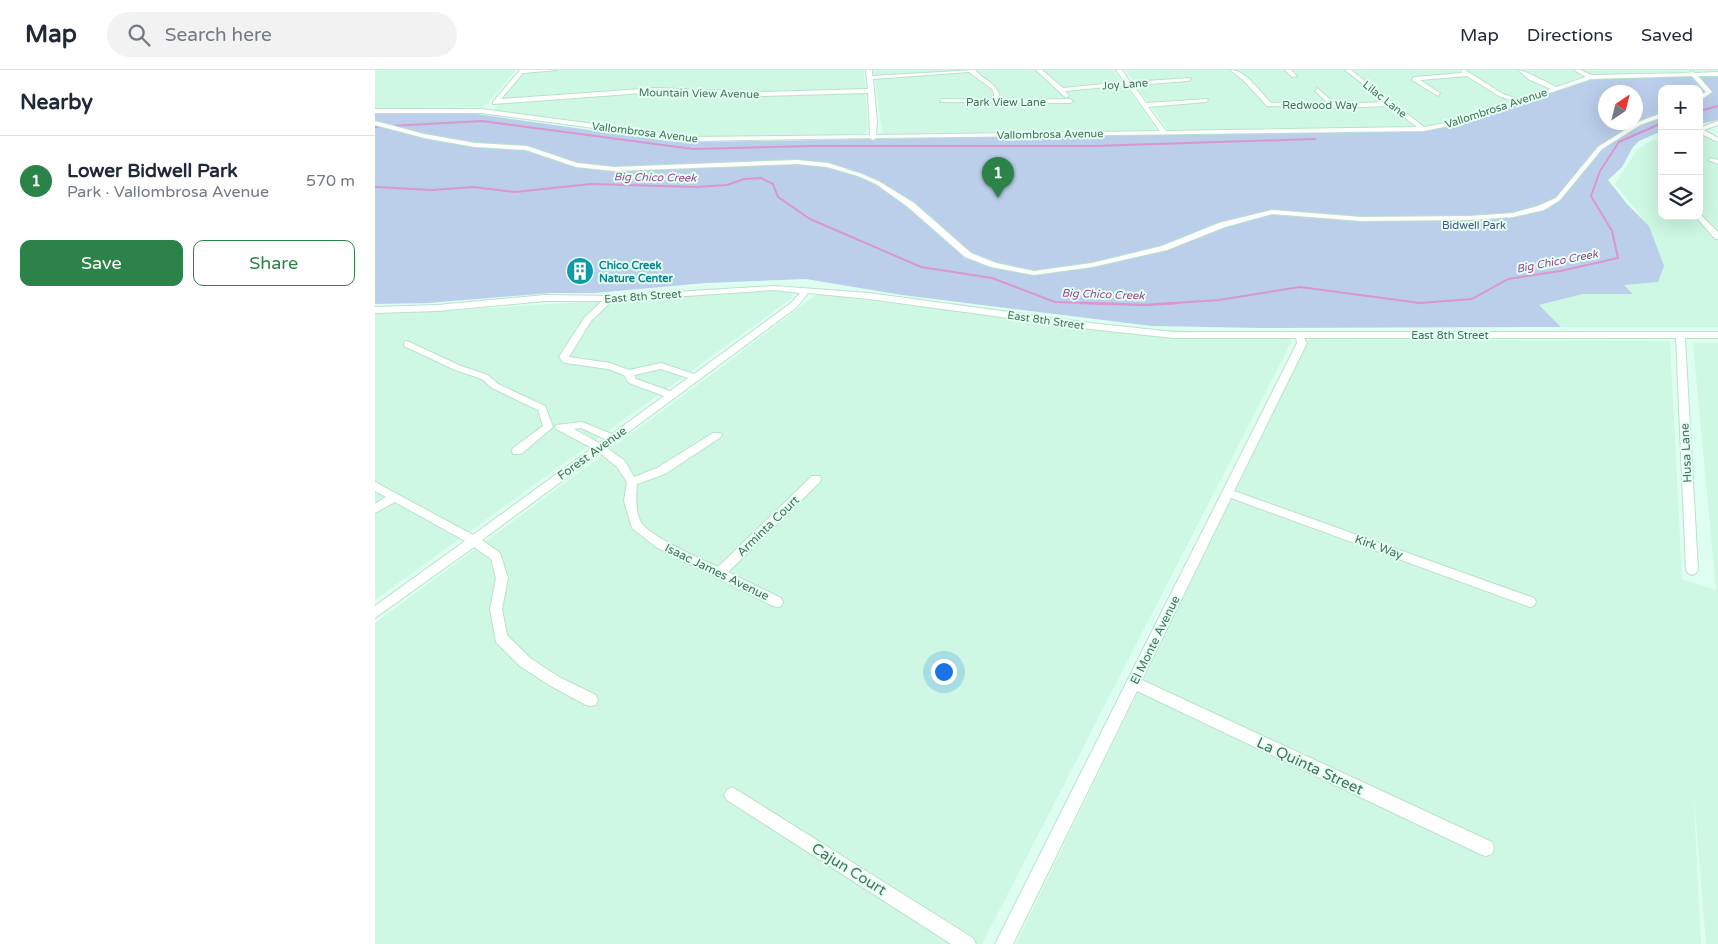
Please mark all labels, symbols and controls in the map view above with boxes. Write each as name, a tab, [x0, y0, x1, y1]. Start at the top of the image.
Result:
search box	[107, 12, 457, 57]
text: Map	[25, 20, 77, 49]
icon: search	[125, 21, 153, 49]
text: Search here	[165, 24, 272, 46]
text: Map	[1460, 24, 1499, 46]
text: Directions	[1527, 24, 1613, 46]
text: Saved	[1641, 24, 1693, 46]
street label: Joy Lane	[1102, 76, 1148, 93]
street label: Lilac Lane	[1360, 78, 1409, 121]
north arrow	[1598, 85, 1643, 130]
map controls	[1658, 85, 1703, 220]
button: +	[1658, 85, 1703, 130]
street label: Mountain View Avenue	[639, 86, 759, 101]
street label: Vallombrosa Avenue	[1443, 86, 1549, 131]
text: Nearby	[20, 90, 93, 115]
street label: Park View Lane	[966, 96, 1046, 109]
street label: Redwood Way	[1282, 99, 1358, 112]
street label: Vallombrosa Avenue	[591, 120, 699, 145]
street label: Vallombrosa Avenue	[996, 127, 1104, 142]
button: −	[1658, 130, 1703, 175]
pin: 1	[982, 157, 1014, 198]
text: Lower Bidwell Park	[67, 160, 238, 182]
water label: Big Chico Creek	[614, 170, 697, 185]
text: 1	[31, 171, 41, 191]
text: 570 m	[306, 171, 355, 191]
button: layers	[1658, 175, 1703, 220]
text: Park · Vallombrosa Avenue	[67, 182, 269, 202]
park label: Bidwell Park	[1442, 219, 1506, 232]
button: Save	[20, 240, 183, 286]
button: Share	[193, 240, 355, 286]
water label: Big Chico Creek	[1515, 247, 1600, 276]
building icon: Chico Creek Nature Center	[565, 256, 595, 286]
place label: Chico Creek Nature Center	[599, 259, 674, 285]
street label: East 8th Street	[604, 287, 682, 306]
water label: Big Chico Creek	[1061, 287, 1145, 302]
street label: East 8th Street	[1007, 309, 1085, 332]
street label: East 8th Street	[1411, 329, 1489, 342]
street label: Forest Avenue	[555, 423, 629, 483]
street label: Husa Lane	[1677, 423, 1695, 483]
street label: Arminta Court	[734, 493, 802, 559]
street label: Kirk Way	[1353, 532, 1405, 562]
street label: Isaac James Avenue	[663, 541, 771, 603]
street label: El Monte Avenue	[1127, 593, 1183, 687]
your location	[931, 659, 957, 685]
street label: La Quinta Street	[1254, 733, 1367, 799]
street label: Cajun Court	[808, 839, 890, 899]

